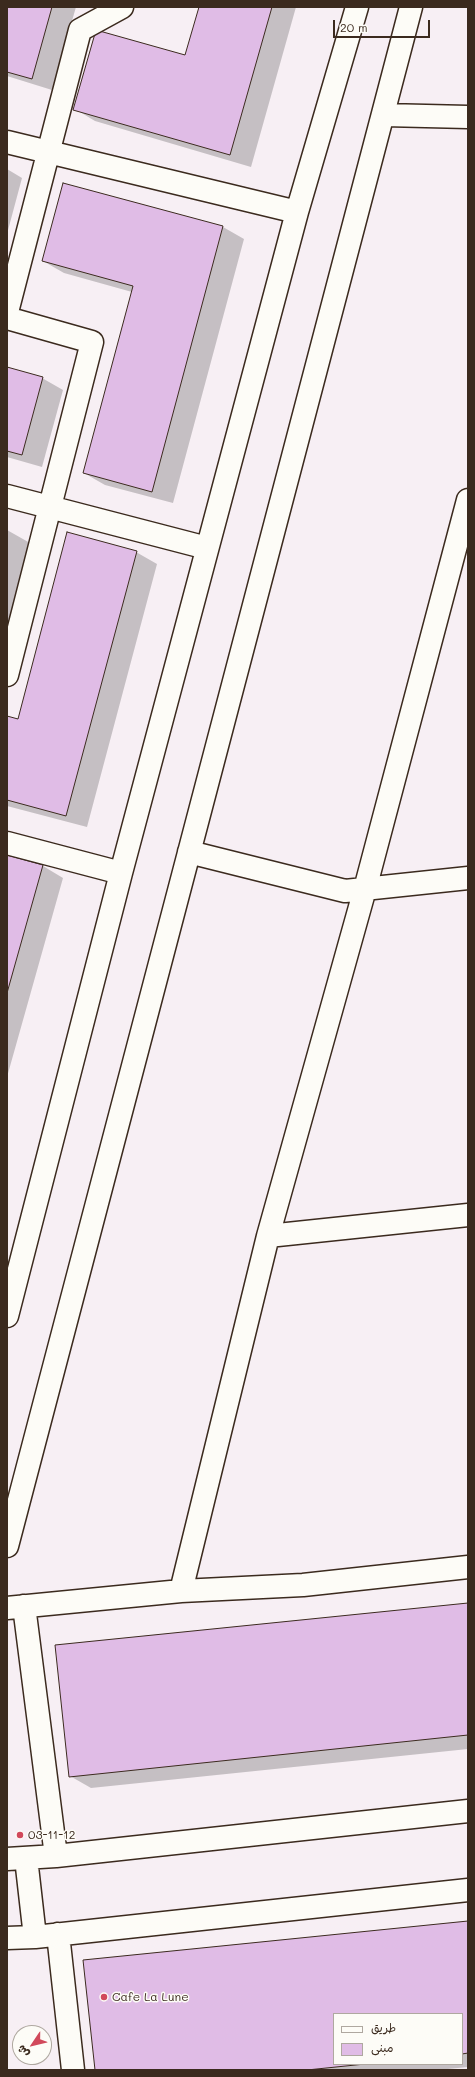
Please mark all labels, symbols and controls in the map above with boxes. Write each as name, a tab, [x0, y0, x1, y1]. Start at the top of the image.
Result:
scale bar	[335, 12, 432, 38]
text: 20 m	[340, 19, 368, 35]
place label: 03-11-12	[28, 1828, 75, 1842]
marker: 03-11-12	[15, 1830, 25, 1840]
place label: Cafe La Lune	[112, 1990, 189, 2004]
marker: Cafe La Lune	[99, 1992, 109, 2002]
legend	[333, 2013, 463, 2065]
text: طريق	[371, 2019, 396, 2035]
north arrow	[12, 2025, 52, 2065]
text: مبنى	[371, 2039, 394, 2055]
text: ش	[13, 2042, 32, 2061]

